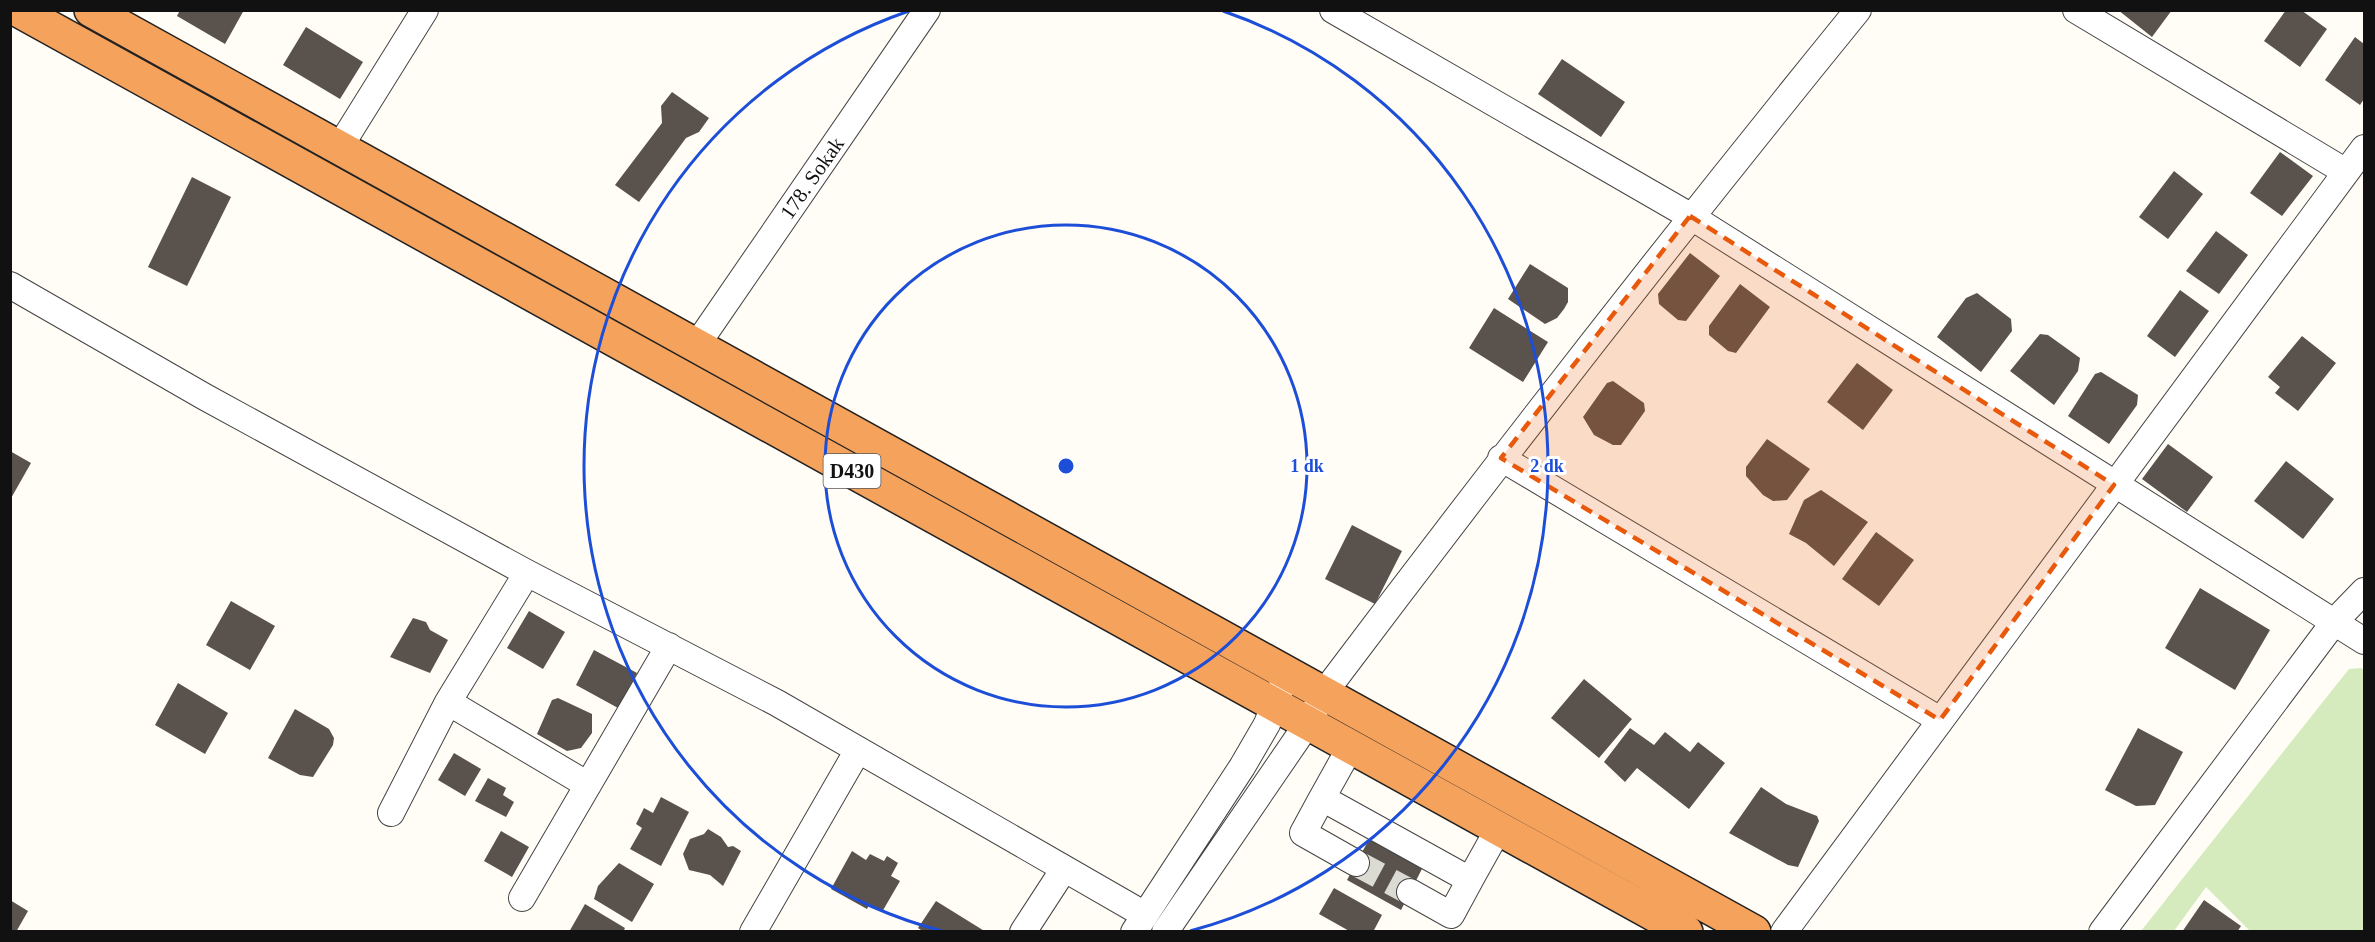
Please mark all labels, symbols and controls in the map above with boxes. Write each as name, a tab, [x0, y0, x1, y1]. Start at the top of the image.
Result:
street label: 178. Sokak	[775, 132, 849, 224]
road number: D430	[824, 454, 880, 488]
centre of rings	[1056, 456, 1076, 476]
text: 1 dk	[1290, 456, 1324, 476]
text: 2 dk	[1530, 456, 1564, 476]

